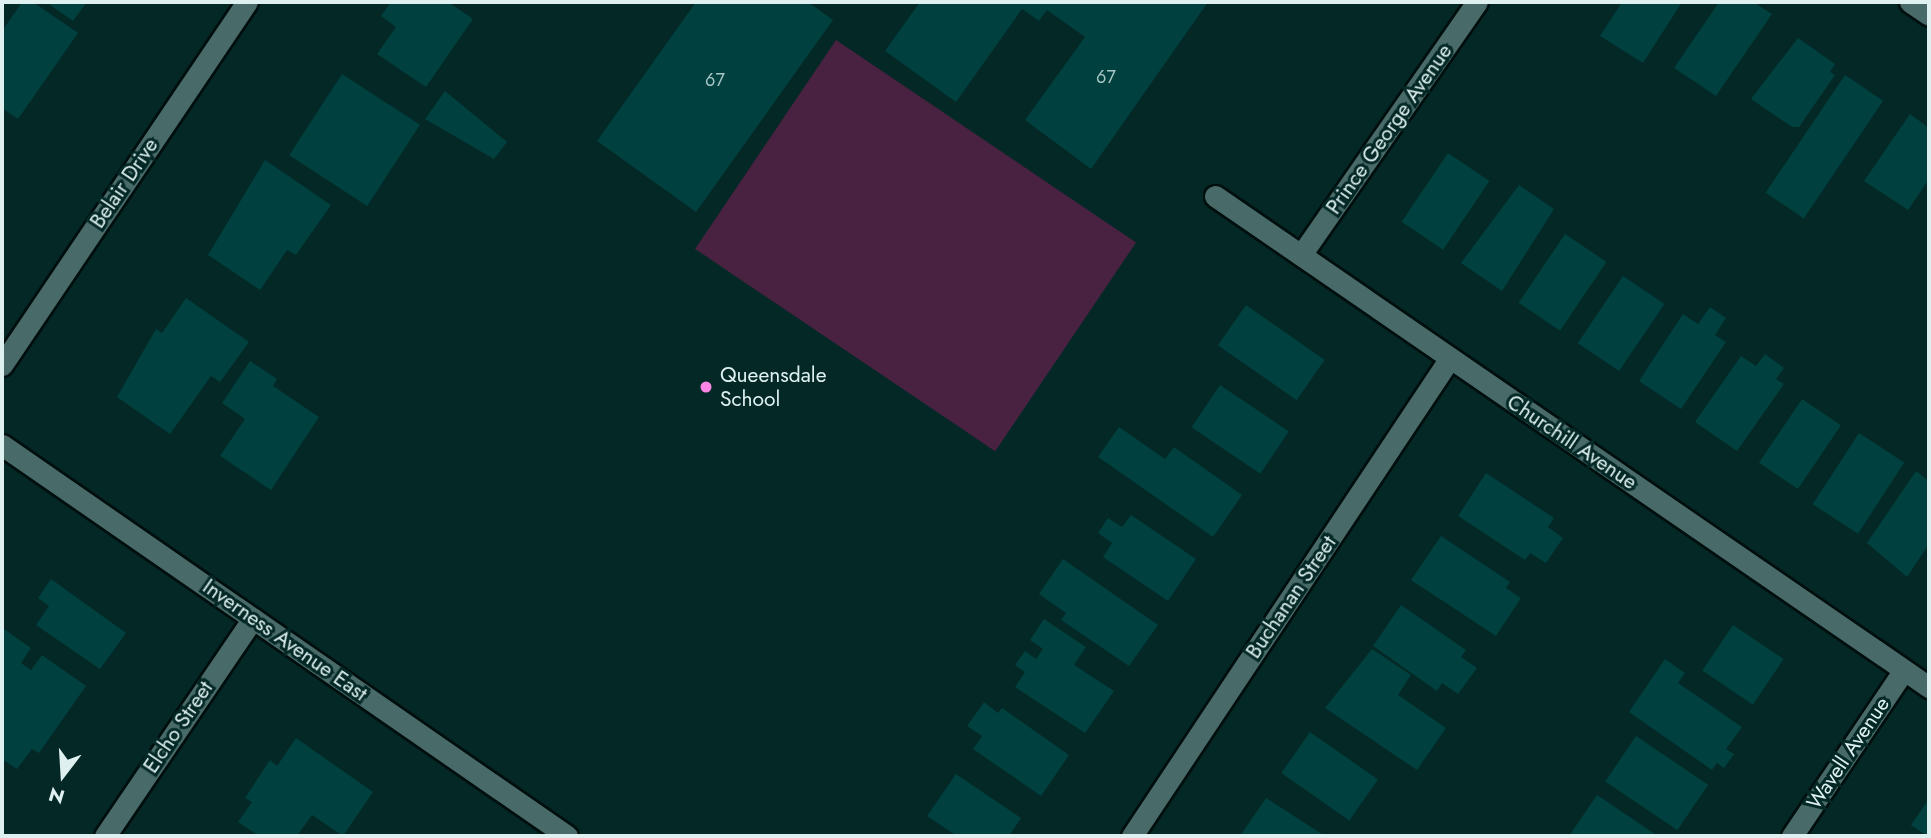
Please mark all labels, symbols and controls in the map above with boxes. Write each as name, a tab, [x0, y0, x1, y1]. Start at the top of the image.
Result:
street label: Prince George Avenue	[1321, 39, 1457, 219]
house number: 67	[1096, 66, 1116, 88]
house number: 67	[705, 69, 725, 91]
street label: Belair Drive	[85, 133, 163, 233]
place label: Queensdale School	[720, 362, 826, 412]
marker: Queensdale School	[698, 379, 714, 395]
street label: Churchill Avenue	[1502, 389, 1642, 495]
street label: Buchanan Street	[1241, 531, 1341, 663]
street label: Inverness Avenue East	[198, 574, 372, 706]
street label: Elcho Street	[138, 676, 218, 778]
street label: Wavell Avenue	[1801, 692, 1895, 814]
north arrow	[28, 740, 98, 810]
text: N	[46, 780, 68, 811]

